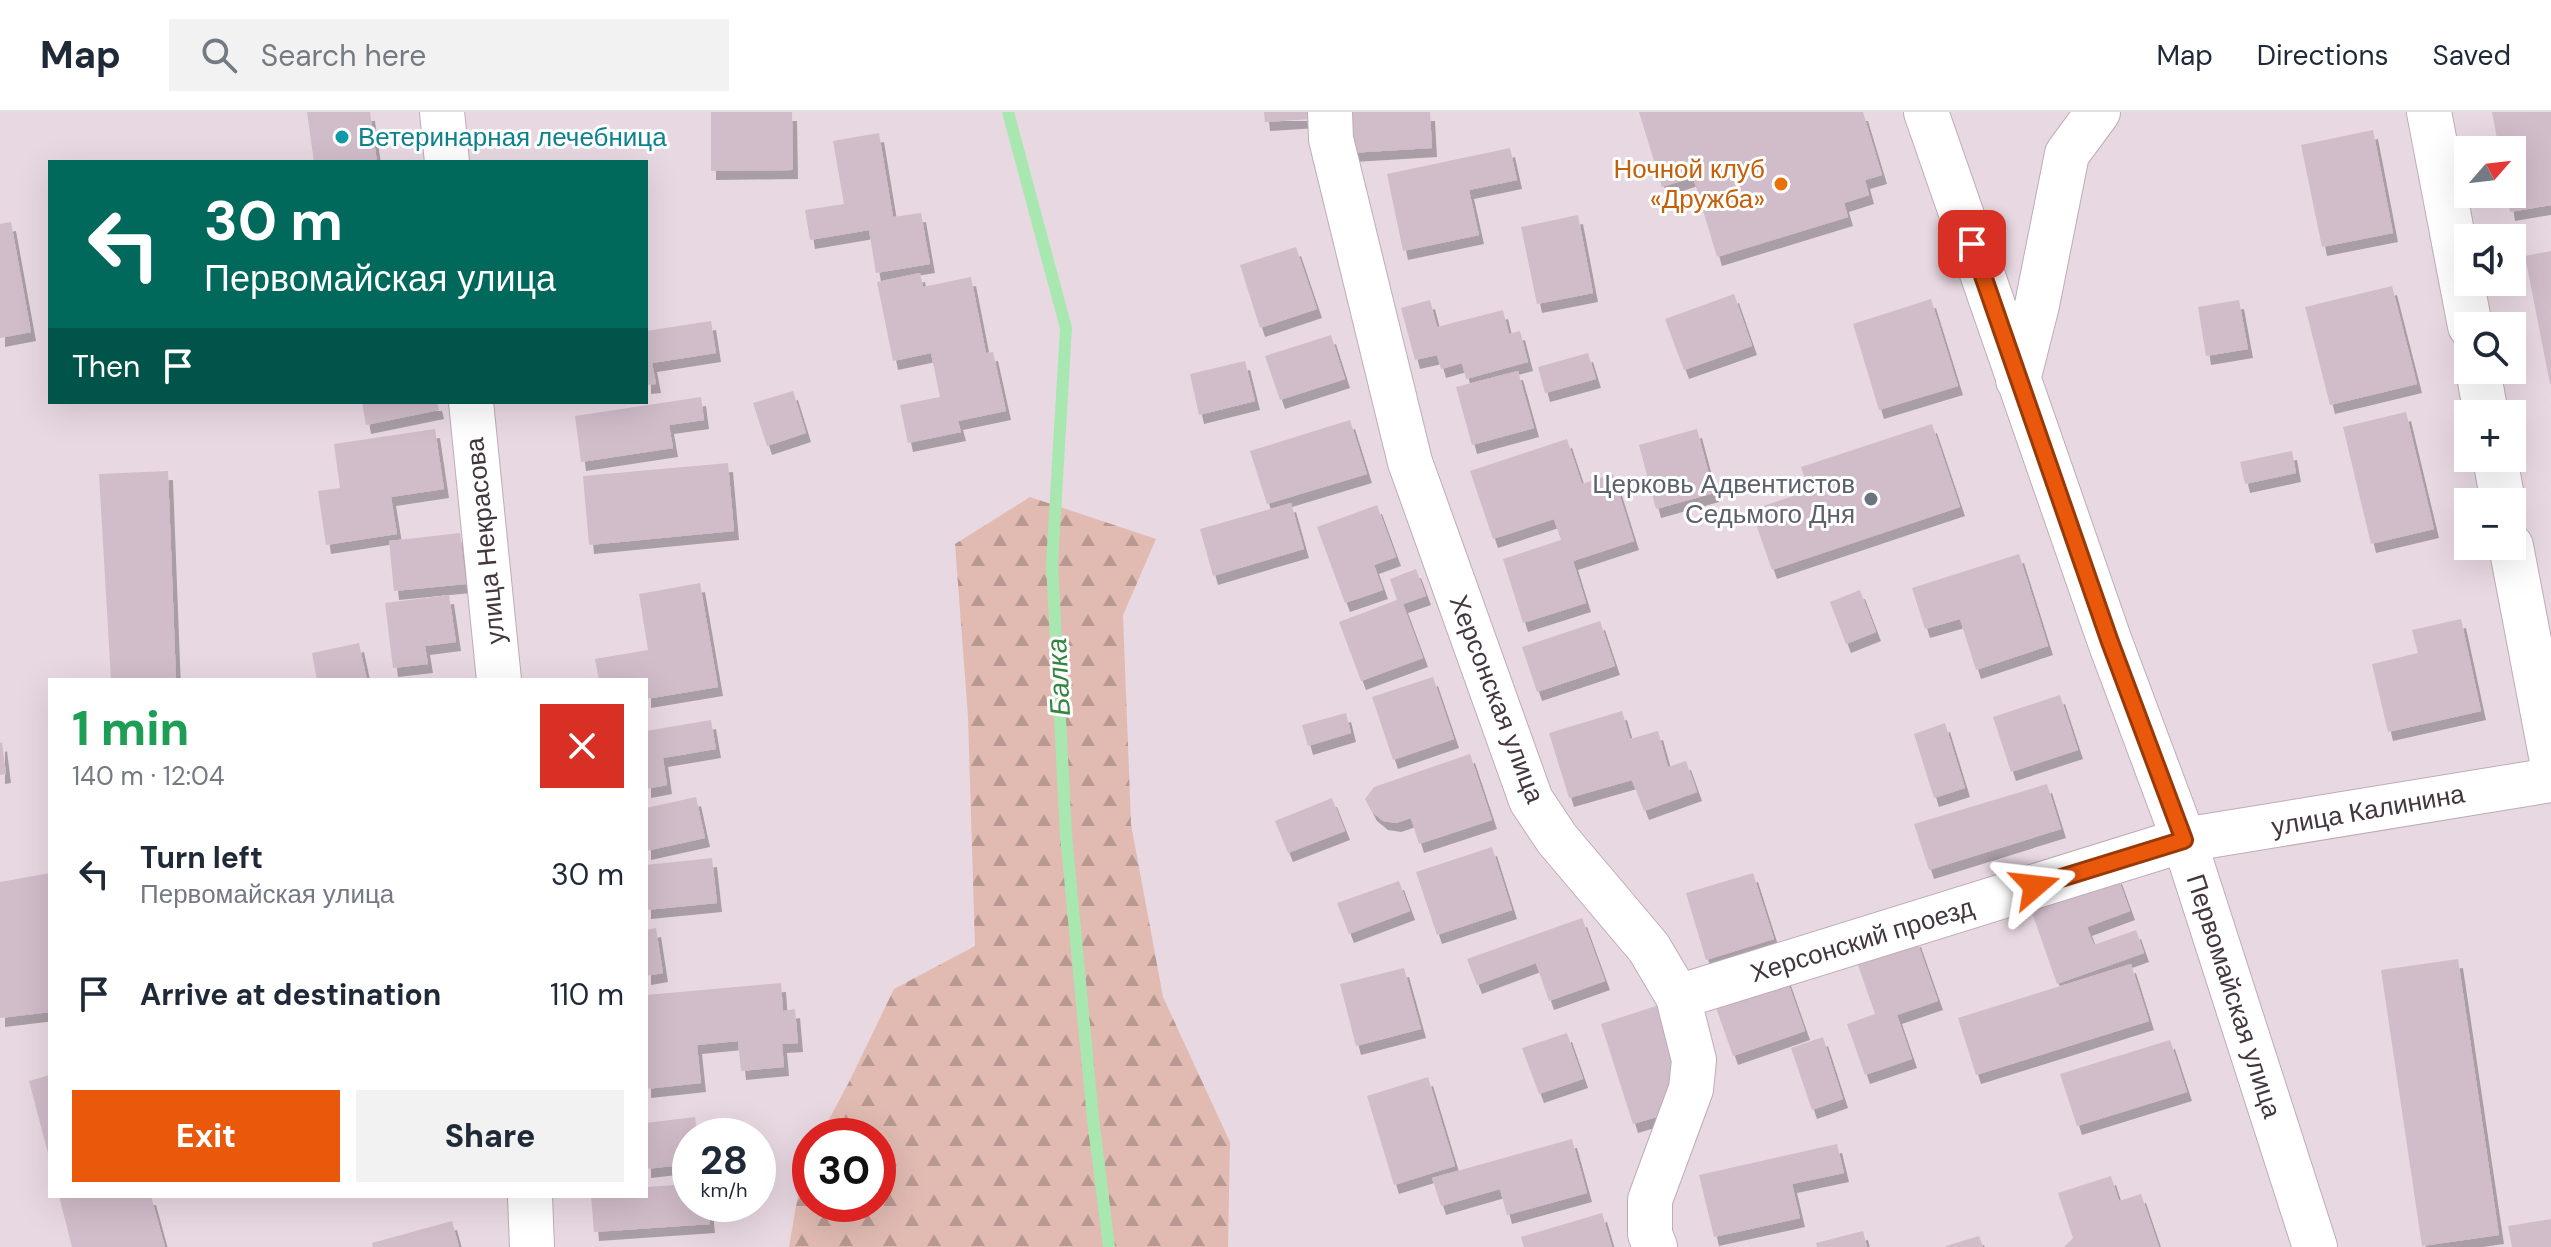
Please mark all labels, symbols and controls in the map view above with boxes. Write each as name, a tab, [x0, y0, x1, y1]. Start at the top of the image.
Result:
search box	[169, 19, 729, 91]
text: Map	[40, 30, 121, 80]
icon: search	[197, 33, 241, 77]
text: Search here	[261, 36, 426, 75]
text: Map	[2156, 37, 2213, 74]
text: Directions	[2257, 37, 2389, 74]
text: Saved	[2433, 37, 2511, 74]
place label: Ветеринарная лечебница	[358, 120, 667, 154]
marker: Ветеринарная лечебница	[333, 128, 351, 146]
north arrow	[2454, 136, 2526, 208]
map controls	[2454, 136, 2526, 560]
place label: Ночной клуб «Дружба»	[1614, 152, 1765, 216]
marker: Ночной клуб «Дружба»	[1772, 175, 1790, 193]
text: 30 m	[204, 184, 343, 257]
icon: left	[72, 192, 176, 296]
pin	[1938, 210, 2006, 278]
icon: arrive	[1950, 222, 1994, 266]
button: sound	[2454, 224, 2526, 296]
text: Первомайская улица	[204, 255, 556, 302]
button: search	[2454, 312, 2526, 384]
icon: arrive	[156, 344, 200, 388]
text: Then	[72, 347, 140, 386]
button: +	[2454, 400, 2526, 472]
street label: улица Некрасова	[457, 435, 513, 646]
place label: Церковь Адвентистов Седьмого Дня	[1592, 467, 1855, 531]
button: −	[2454, 488, 2526, 560]
marker: Церковь Адвентистов Седьмого Дня	[1862, 490, 1880, 508]
street label: Херсонская улица	[1442, 590, 1553, 808]
water label: Балка	[1038, 637, 1079, 717]
text: 1 min	[72, 697, 189, 760]
button: close	[540, 704, 624, 788]
text: 140 m · 12:04	[72, 759, 225, 793]
street label: улица Калинина	[2269, 776, 2468, 844]
text: Turn left	[140, 838, 263, 877]
position arrow	[1993, 844, 2077, 928]
icon: left	[72, 852, 116, 896]
text: 30 m	[551, 855, 624, 894]
street label: Первомайская улица	[2179, 870, 2290, 1123]
text: Первомайская улица	[140, 877, 394, 911]
street label: Херсонский проезд	[1746, 890, 1978, 990]
icon: arrive	[72, 972, 116, 1016]
text: Arrive at destination	[140, 975, 441, 1014]
text: 110 m	[550, 975, 624, 1014]
button: Exit	[72, 1090, 340, 1182]
button: Share	[356, 1090, 624, 1182]
speed limit sign: 30	[792, 1118, 896, 1222]
text: 28	[700, 1134, 748, 1186]
text: km/h	[700, 1177, 748, 1203]

